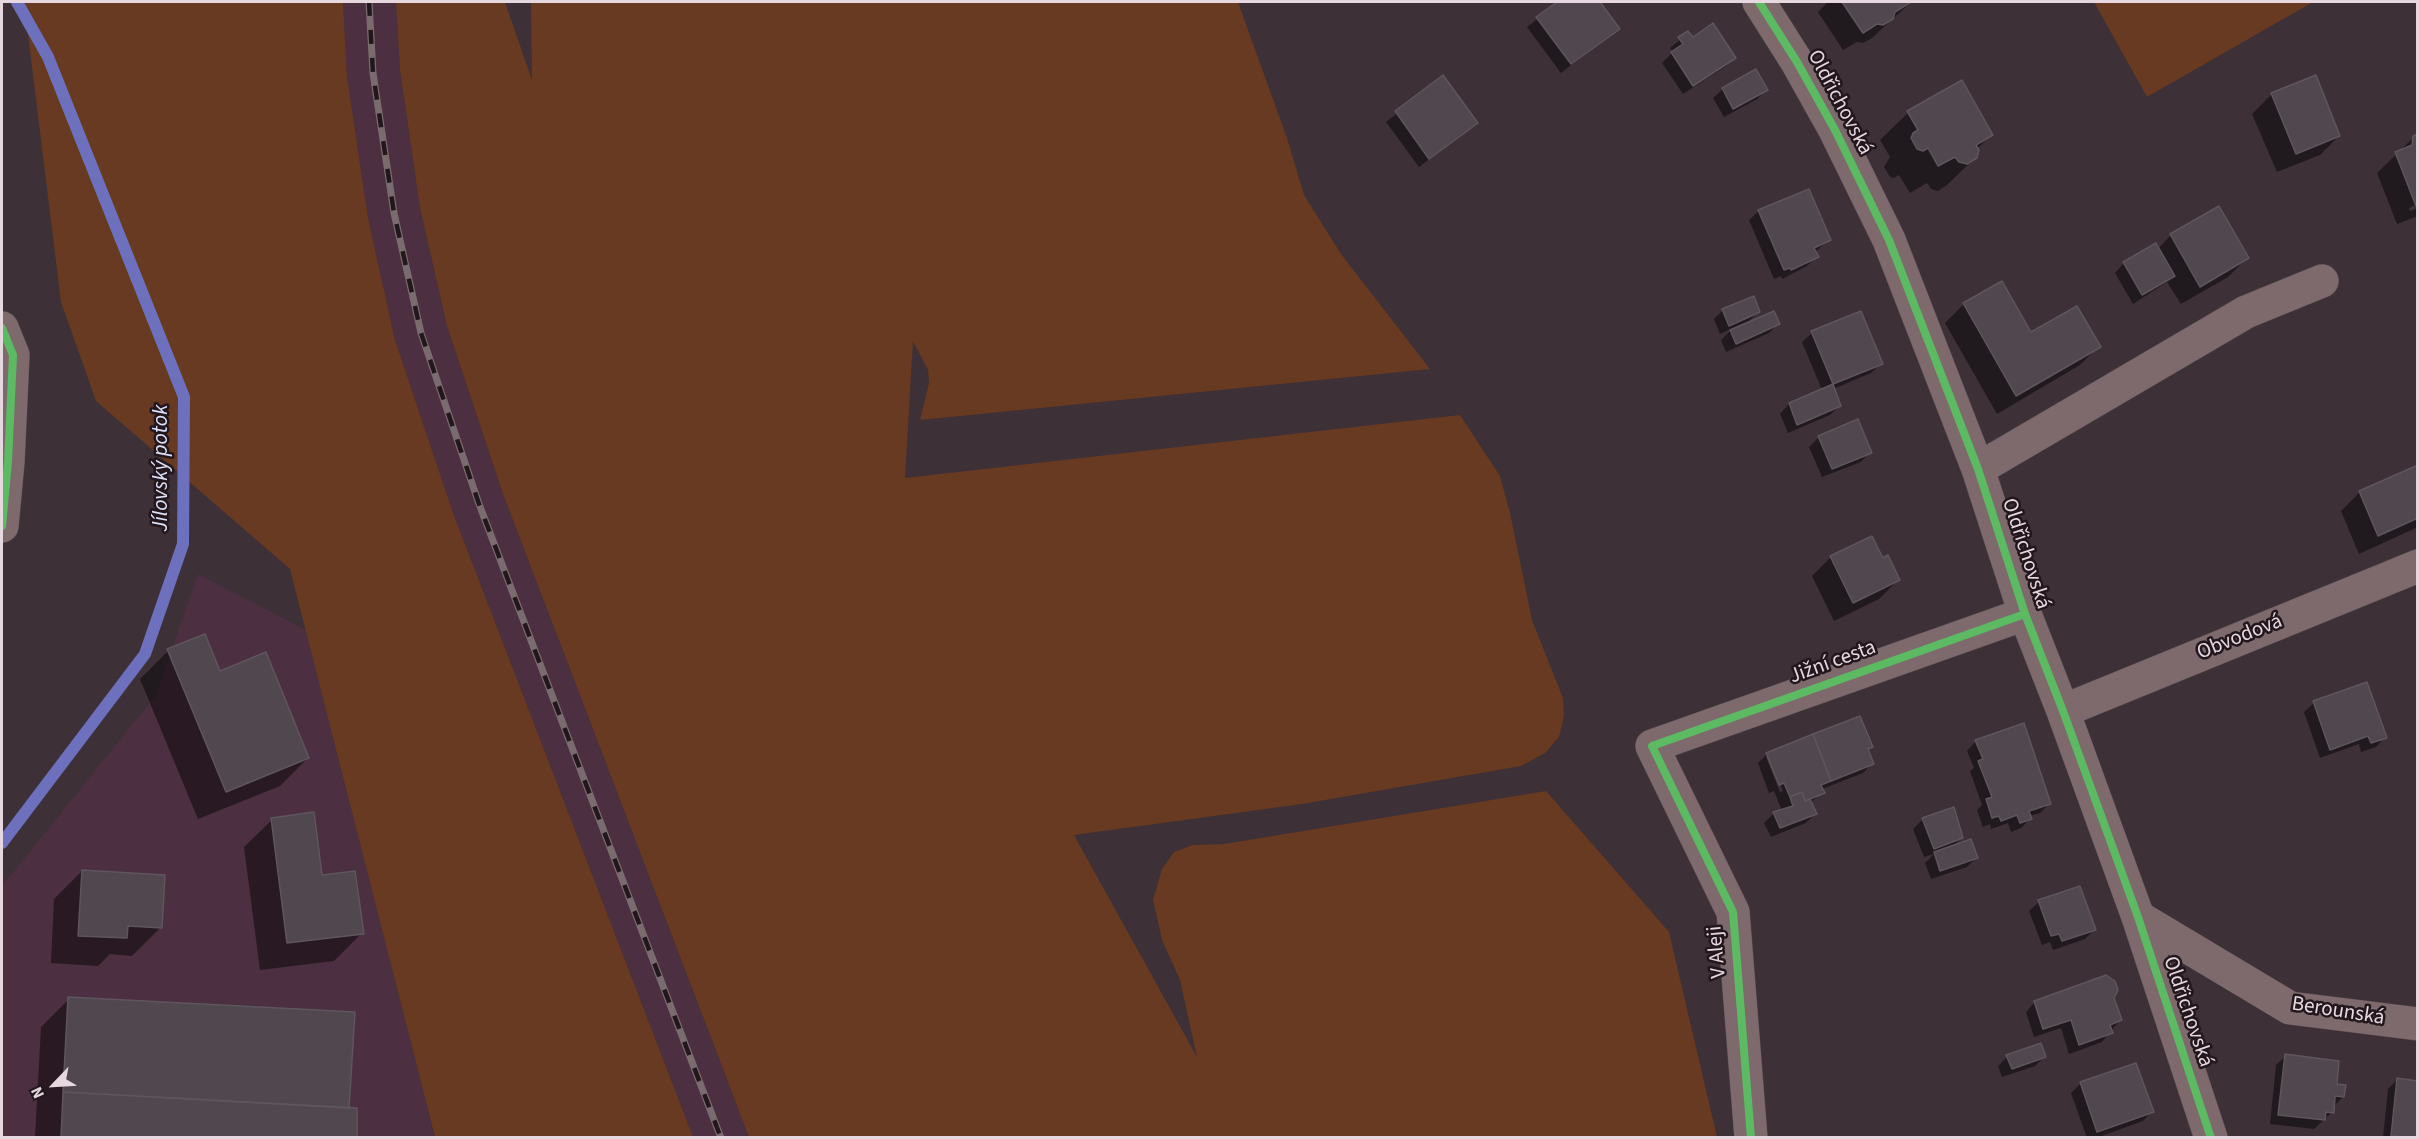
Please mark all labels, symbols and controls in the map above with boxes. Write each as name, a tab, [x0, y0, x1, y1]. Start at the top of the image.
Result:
street label: Oldřichovská	[1801, 46, 1877, 160]
water label: Jílovský potok	[149, 405, 175, 531]
street label: Oldřichovská	[1995, 495, 2055, 613]
street label: Obvodová	[2194, 610, 2286, 666]
street label: Jižní cesta	[1786, 636, 1880, 690]
street label: V Aleji	[1703, 925, 1733, 979]
street label: Oldřichovská	[2156, 953, 2218, 1071]
street label: Berounská	[2290, 992, 2386, 1032]
north arrow	[24, 1055, 84, 1115]
text: N	[25, 1083, 50, 1102]

